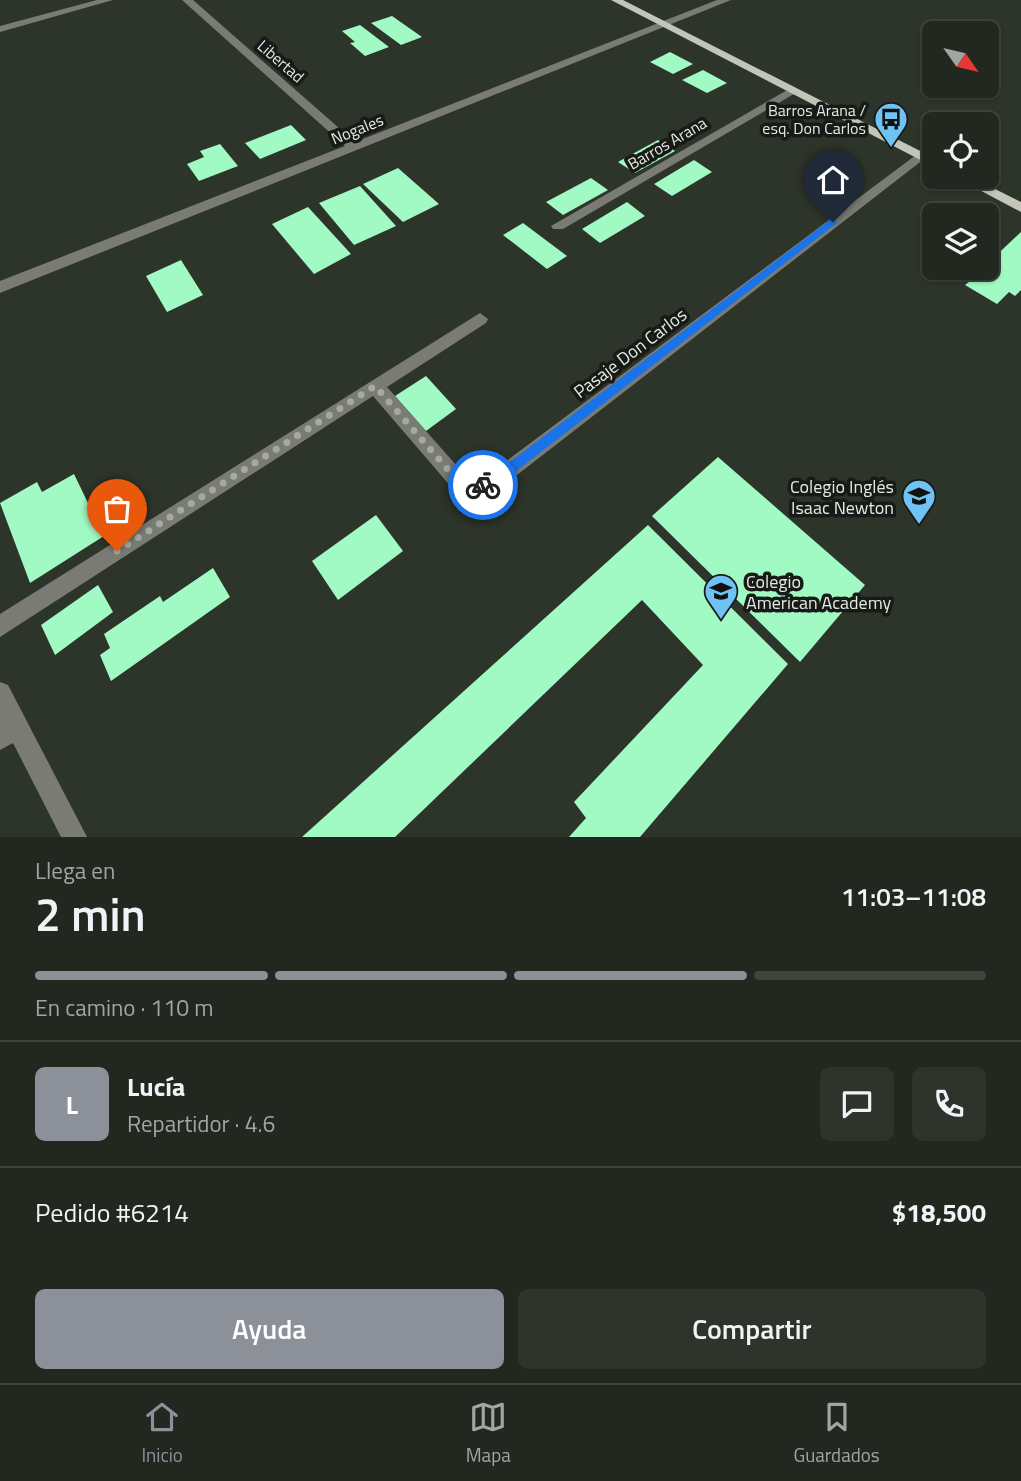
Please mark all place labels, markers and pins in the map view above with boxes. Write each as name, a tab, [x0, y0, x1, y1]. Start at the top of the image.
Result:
place label: Barros Arana / esq. Don Carlos	[762, 98, 866, 140]
bus stop icon: Barros Arana / esq. Don Carlos	[872, 100, 910, 149]
pin	[803, 150, 863, 222]
place label: Colegio Inglés Isaac Newton	[790, 473, 894, 521]
school or university icon: Colegio Inglés Isaac Newton	[900, 477, 938, 526]
pin	[87, 479, 147, 551]
place label: Colegio American Academy	[746, 568, 892, 616]
school or university icon: Colegio American Academy	[702, 572, 740, 621]

